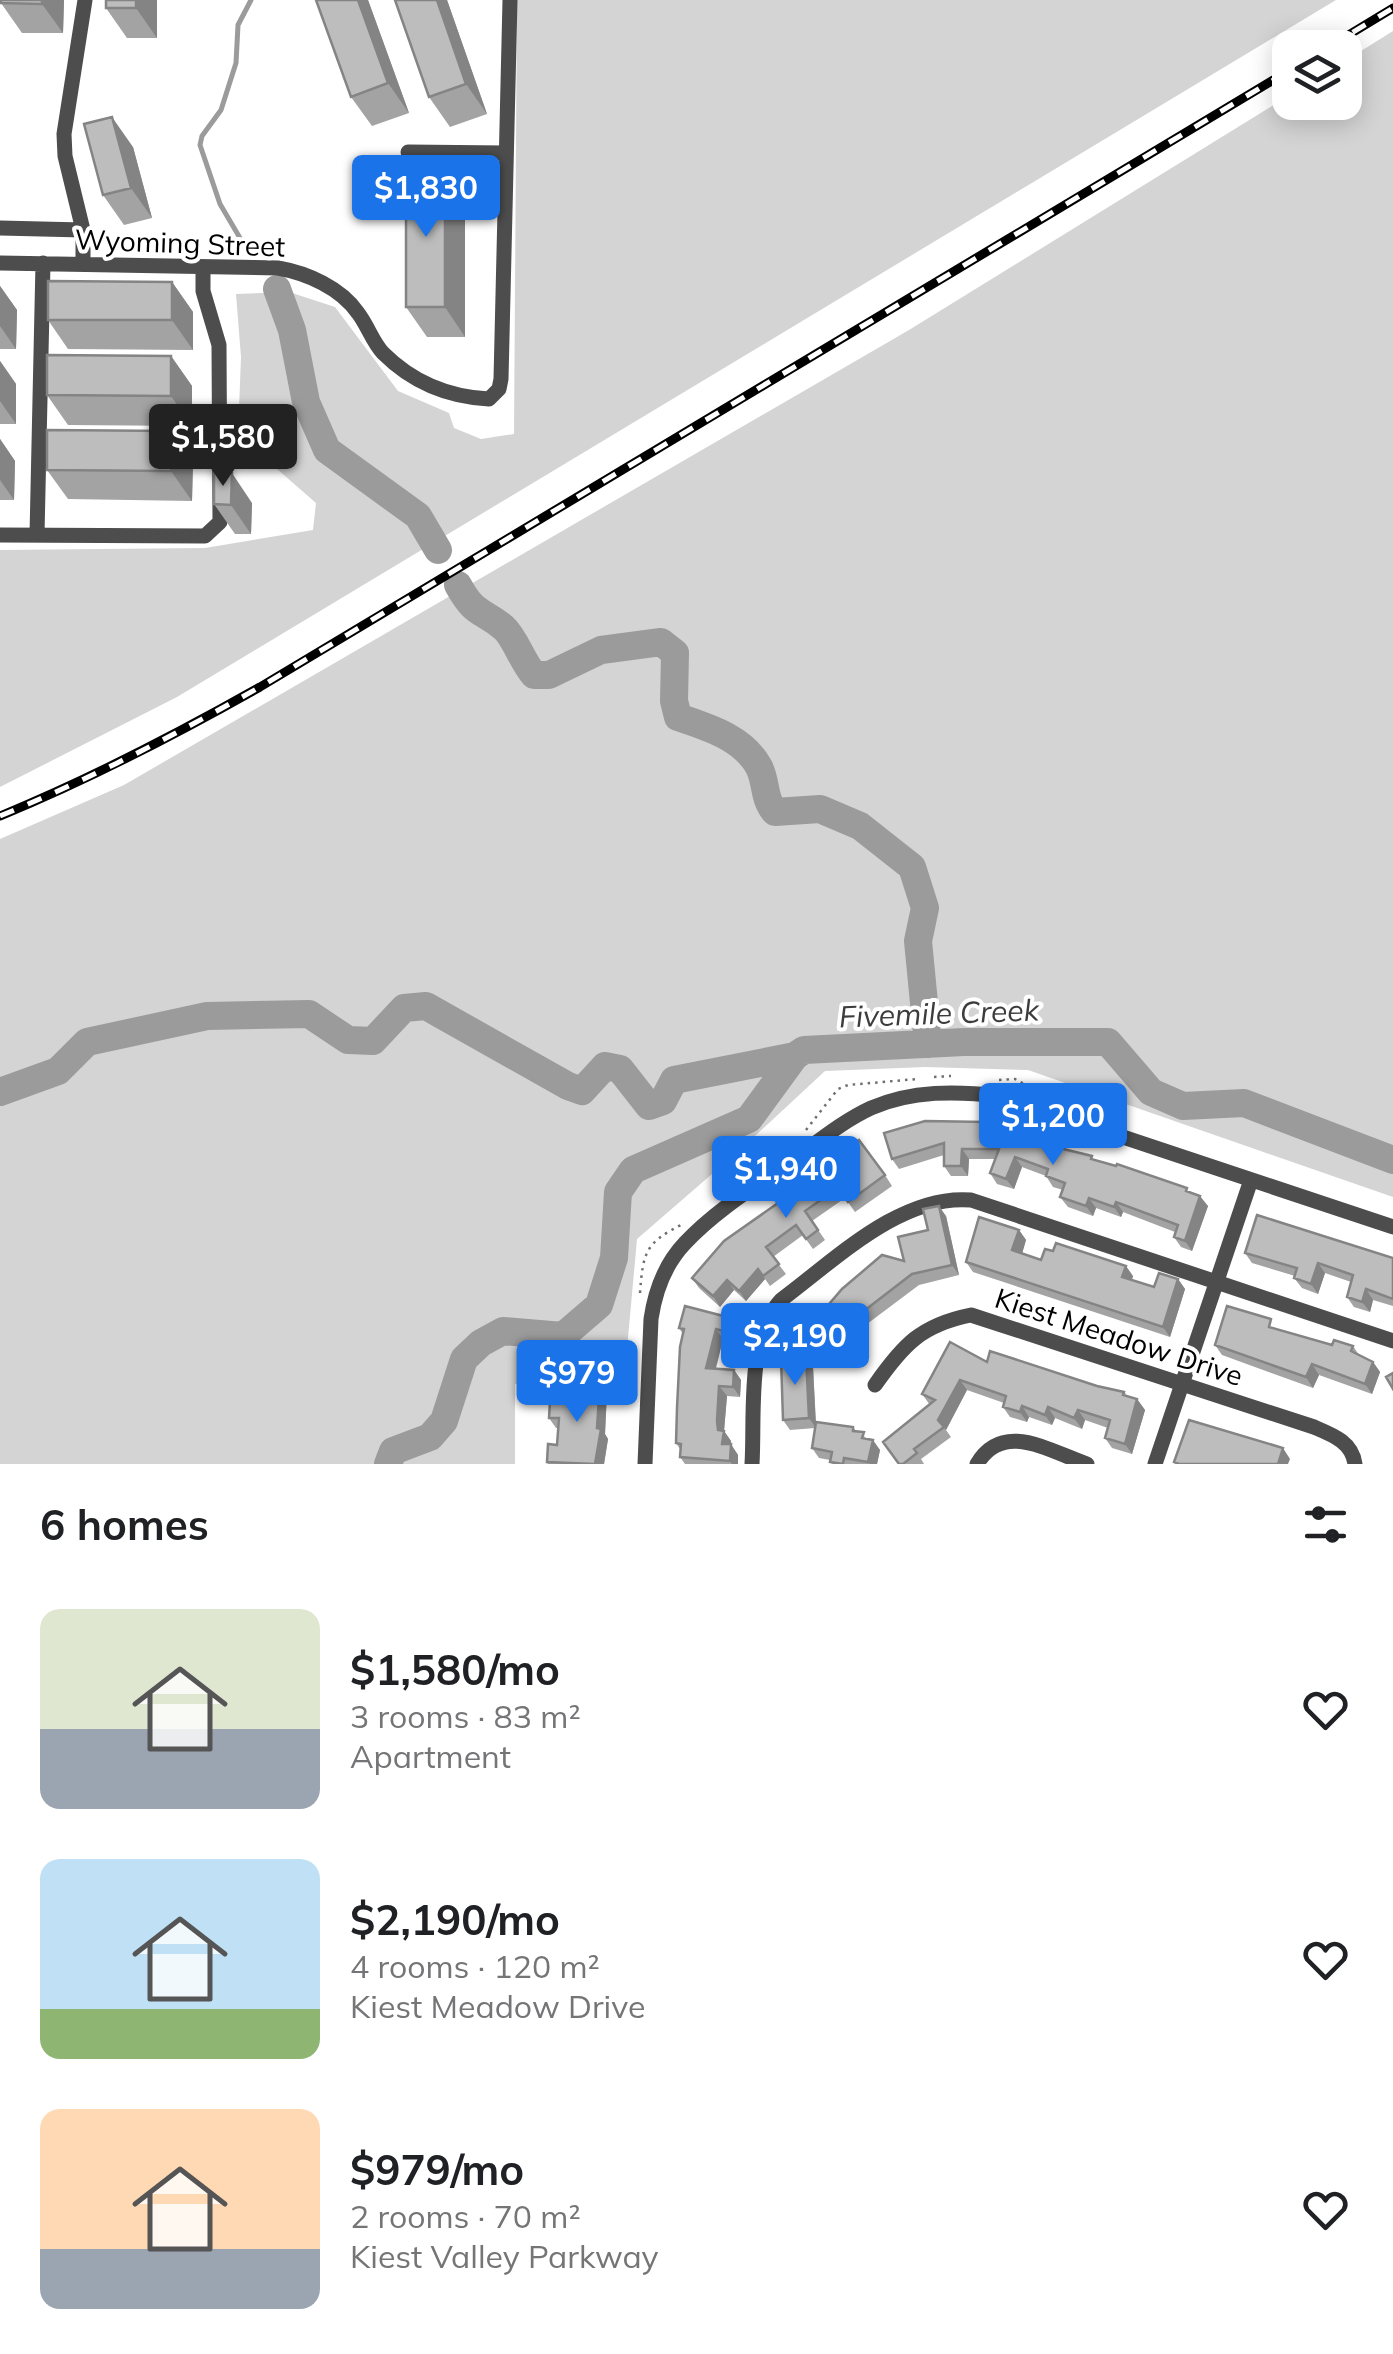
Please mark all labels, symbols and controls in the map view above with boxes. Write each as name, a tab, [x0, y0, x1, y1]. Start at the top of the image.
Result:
map controls	[1272, 30, 1362, 120]
button: layers	[1272, 30, 1362, 120]
pin: $1,830	[345, 155, 507, 240]
text: $1,830	[374, 167, 478, 207]
street label: Wyoming Street	[74, 221, 286, 264]
pin: $1,580	[142, 404, 304, 489]
text: $1,580	[171, 416, 275, 456]
water label: Fivemile Creek	[838, 990, 1041, 1035]
pin: $1,200	[972, 1083, 1134, 1168]
text: $1,200	[1001, 1095, 1105, 1135]
pin: $1,940	[705, 1136, 867, 1221]
text: $1,940	[734, 1148, 838, 1188]
street label: Kiest Meadow Drive	[991, 1280, 1247, 1393]
pin: $2,190	[714, 1303, 876, 1388]
text: $2,190	[743, 1315, 847, 1355]
pin: $979	[518, 1340, 636, 1425]
text: $979	[539, 1352, 615, 1392]
icon: filters	[1298, 1497, 1353, 1552]
text: 6 homes	[40, 1498, 209, 1551]
text: $1,580/mo	[350, 1643, 560, 1696]
icon: home	[120, 1649, 240, 1769]
icon: heart	[1298, 1682, 1353, 1737]
text: 3 rooms · 83 m²	[350, 1696, 581, 1736]
text: Apartment	[350, 1736, 511, 1776]
text: $2,190/mo	[350, 1893, 560, 1946]
icon: home	[120, 1899, 240, 2019]
icon: heart	[1298, 1932, 1353, 1987]
text: 4 rooms · 120 m²	[350, 1946, 600, 1986]
text: Kiest Meadow Drive	[350, 1986, 645, 2026]
text: $979/mo	[350, 2143, 524, 2196]
icon: home	[120, 2149, 240, 2269]
icon: heart	[1298, 2182, 1353, 2237]
text: 2 rooms · 70 m²	[350, 2196, 581, 2236]
text: Kiest Valley Parkway	[350, 2236, 658, 2276]

